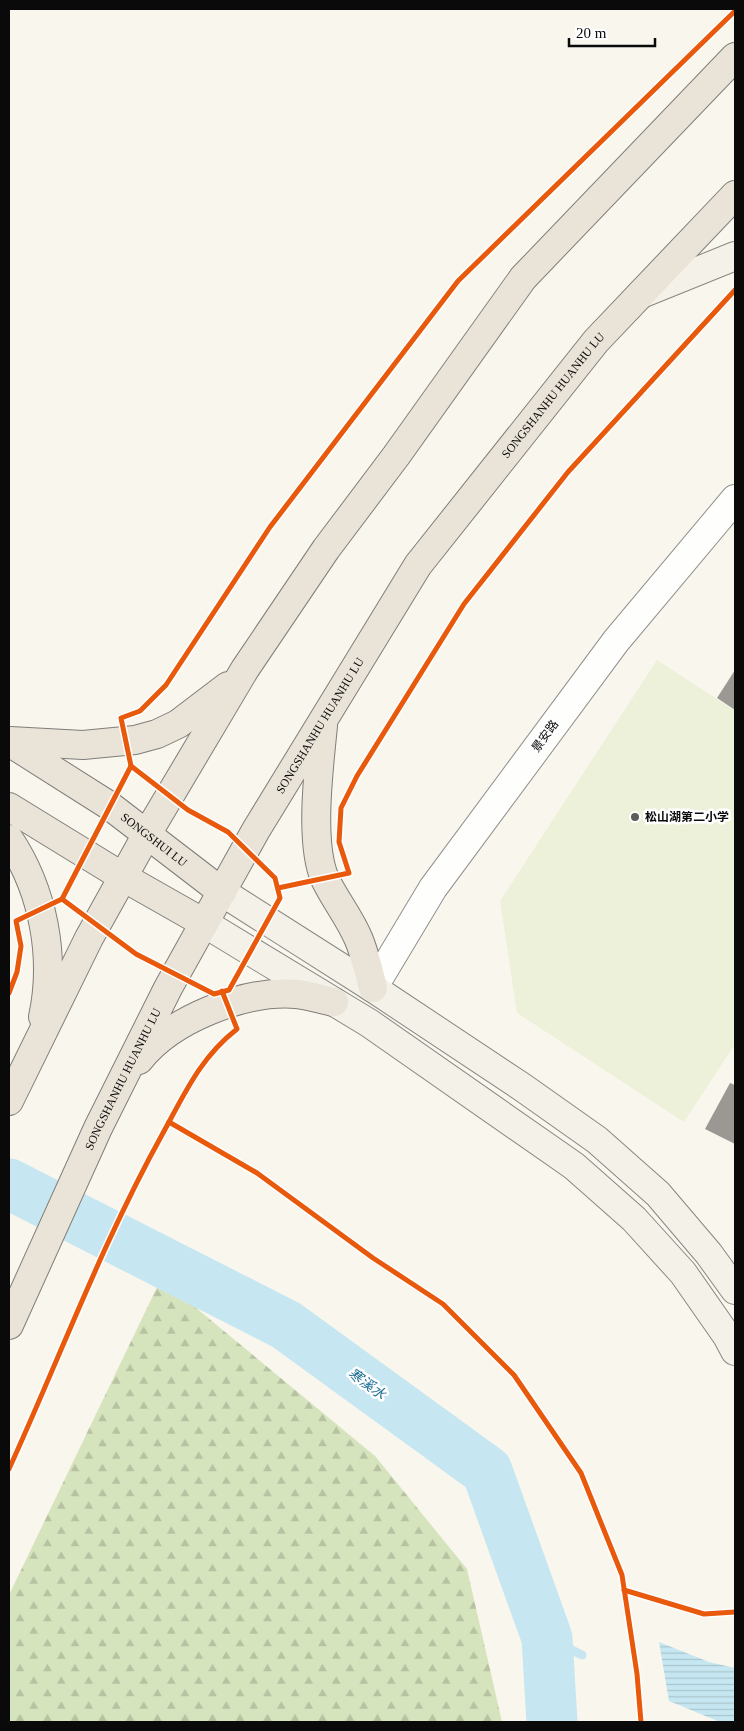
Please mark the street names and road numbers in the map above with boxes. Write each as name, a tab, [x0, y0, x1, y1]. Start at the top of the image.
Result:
street label: SONGSHANHU HUANHU LU	[499, 329, 608, 461]
street label: SONGSHANHU HUANHU LU	[273, 655, 367, 796]
street label: 景安路	[529, 717, 561, 755]
street label: SONGSHUI LU	[118, 810, 190, 870]
street label: SONGSHANHU HUANHU LU	[82, 1005, 164, 1152]

